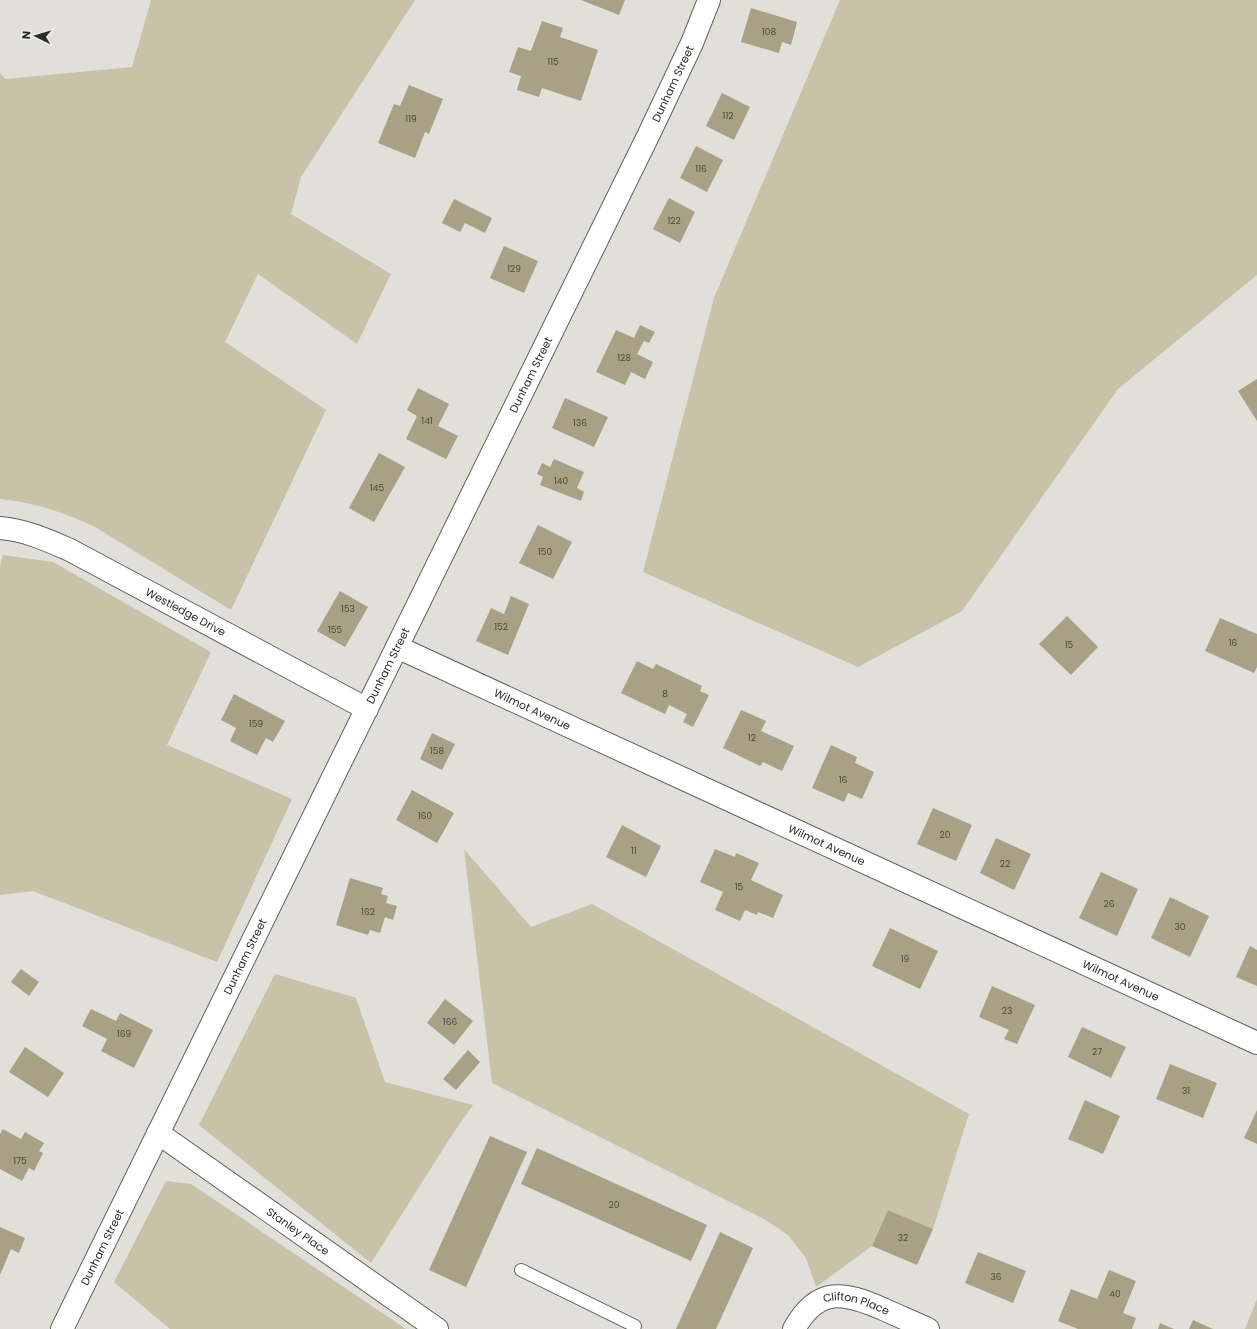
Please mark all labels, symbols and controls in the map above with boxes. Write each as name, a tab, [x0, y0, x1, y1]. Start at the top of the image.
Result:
north arrow	[16, 16, 56, 56]
house number: 108	[762, 26, 776, 38]
text: N	[18, 30, 34, 40]
street label: Dunham Street	[648, 43, 698, 125]
house number: 115	[547, 56, 559, 68]
house number: 112	[723, 110, 733, 122]
house number: 119	[405, 113, 417, 125]
house number: 116	[695, 163, 707, 175]
house number: 122	[667, 215, 681, 227]
house number: 129	[507, 263, 521, 275]
street label: Dunham Street	[505, 334, 556, 416]
house number: 128	[617, 352, 631, 364]
house number: 141	[421, 415, 433, 427]
house number: 136	[573, 417, 587, 429]
house number: 140	[554, 475, 568, 487]
house number: 145	[370, 482, 384, 494]
house number: 150	[538, 546, 552, 558]
street label: Westledge Drive	[143, 584, 229, 640]
house number: 153	[341, 603, 355, 615]
house number: 152	[494, 621, 508, 633]
house number: 155	[328, 624, 342, 636]
street label: Dunham Street	[362, 625, 413, 706]
house number: 16	[1229, 637, 1238, 649]
house number: 15	[1065, 639, 1074, 651]
street label: Wilmot Avenue	[491, 685, 573, 734]
house number: 8	[662, 688, 668, 700]
house number: 159	[249, 718, 263, 730]
house number: 12	[748, 732, 756, 744]
house number: 158	[430, 745, 444, 757]
house number: 16	[839, 774, 848, 786]
house number: 160	[418, 810, 432, 822]
street label: Wilmot Avenue	[786, 820, 868, 870]
house number: 20	[940, 829, 951, 841]
house number: 11	[631, 845, 637, 857]
house number: 22	[1000, 858, 1010, 870]
house number: 15	[735, 881, 744, 893]
house number: 26	[1104, 898, 1115, 910]
house number: 162	[361, 906, 375, 918]
street label: Dunham Street	[220, 916, 270, 997]
house number: 30	[1175, 921, 1186, 933]
house number: 19	[901, 953, 910, 965]
street label: Wilmot Avenue	[1080, 956, 1162, 1005]
house number: 23	[1002, 1005, 1012, 1017]
house number: 166	[443, 1016, 457, 1028]
house number: 169	[117, 1028, 131, 1040]
house number: 27	[1092, 1046, 1102, 1058]
house number: 31	[1182, 1085, 1190, 1097]
house number: 175	[13, 1155, 27, 1167]
house number: 20	[609, 1199, 620, 1211]
street label: Stanley Place	[263, 1204, 333, 1259]
street label: Dunham Street	[77, 1207, 128, 1288]
house number: 32	[898, 1232, 908, 1244]
house number: 36	[990, 1271, 1002, 1283]
street label: Clifton Place	[821, 1288, 892, 1319]
house number: 40	[1109, 1288, 1121, 1300]

